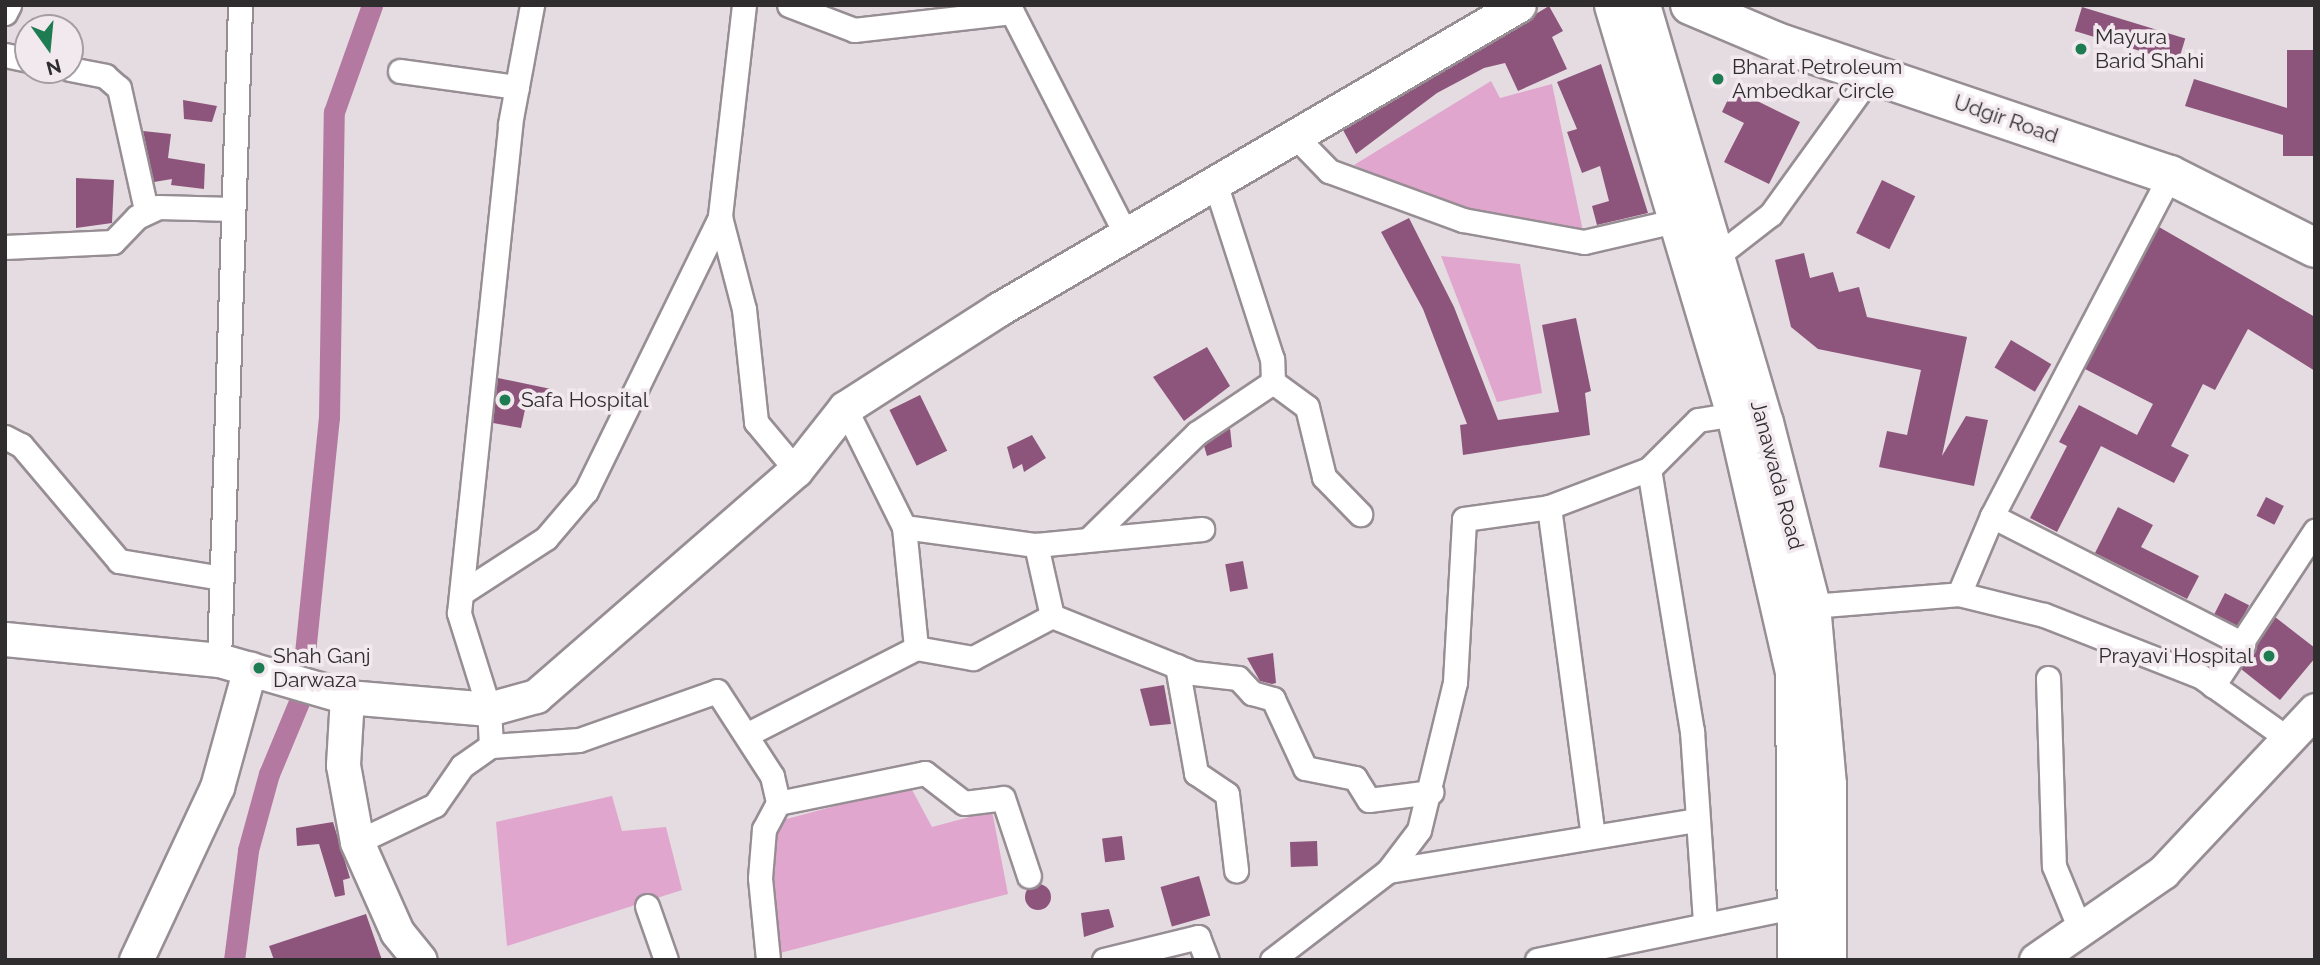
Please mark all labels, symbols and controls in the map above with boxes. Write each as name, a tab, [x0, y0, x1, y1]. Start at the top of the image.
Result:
north arrow	[14, 14, 84, 84]
place label: Mayura Barid Shahi	[2095, 24, 2204, 74]
marker: Mayura Barid Shahi	[2073, 41, 2089, 57]
place label: Bharat Petroleum Ambedkar Circle	[1732, 54, 1902, 104]
text: N	[44, 55, 64, 80]
marker: Bharat Petroleum Ambedkar Circle	[1710, 71, 1726, 87]
street label: Udgir Road	[1950, 89, 2062, 149]
place label: Safa Hospital	[521, 387, 648, 413]
marker: Safa Hospital	[495, 390, 515, 410]
street label: Janawada Road	[1745, 398, 1809, 552]
place label: Shah Ganj Darwaza	[273, 643, 370, 693]
place label: Prayavi Hospital	[2098, 643, 2253, 669]
marker: Prayavi Hospital	[2259, 646, 2279, 666]
marker: Shah Ganj Darwaza	[251, 660, 267, 676]

